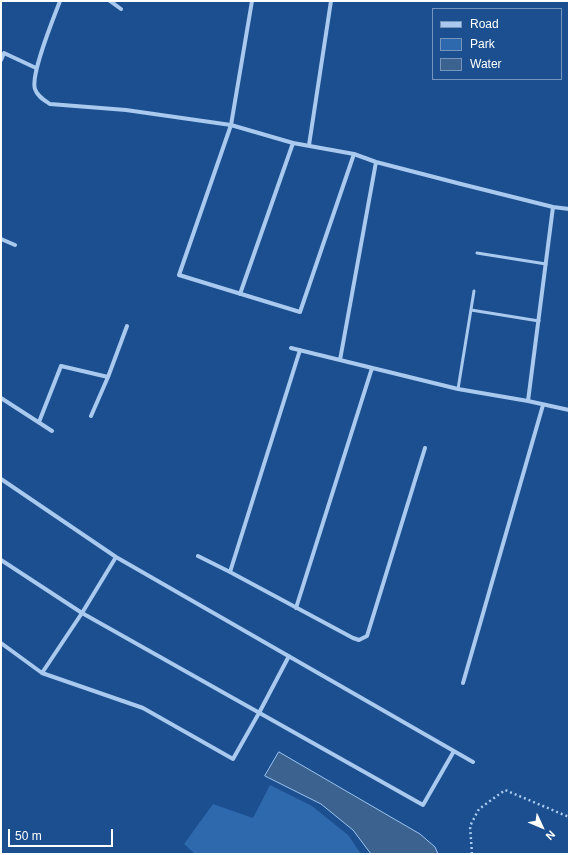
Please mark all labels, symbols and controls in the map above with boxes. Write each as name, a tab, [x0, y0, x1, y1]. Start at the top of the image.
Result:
legend	[432, 8, 562, 80]
text: Road	[470, 17, 499, 31]
text: Park	[470, 37, 495, 51]
text: Water	[470, 57, 502, 71]
north arrow	[522, 807, 562, 847]
scale bar	[10, 821, 115, 847]
text: N	[544, 828, 558, 842]
text: 50 m	[15, 829, 42, 843]

